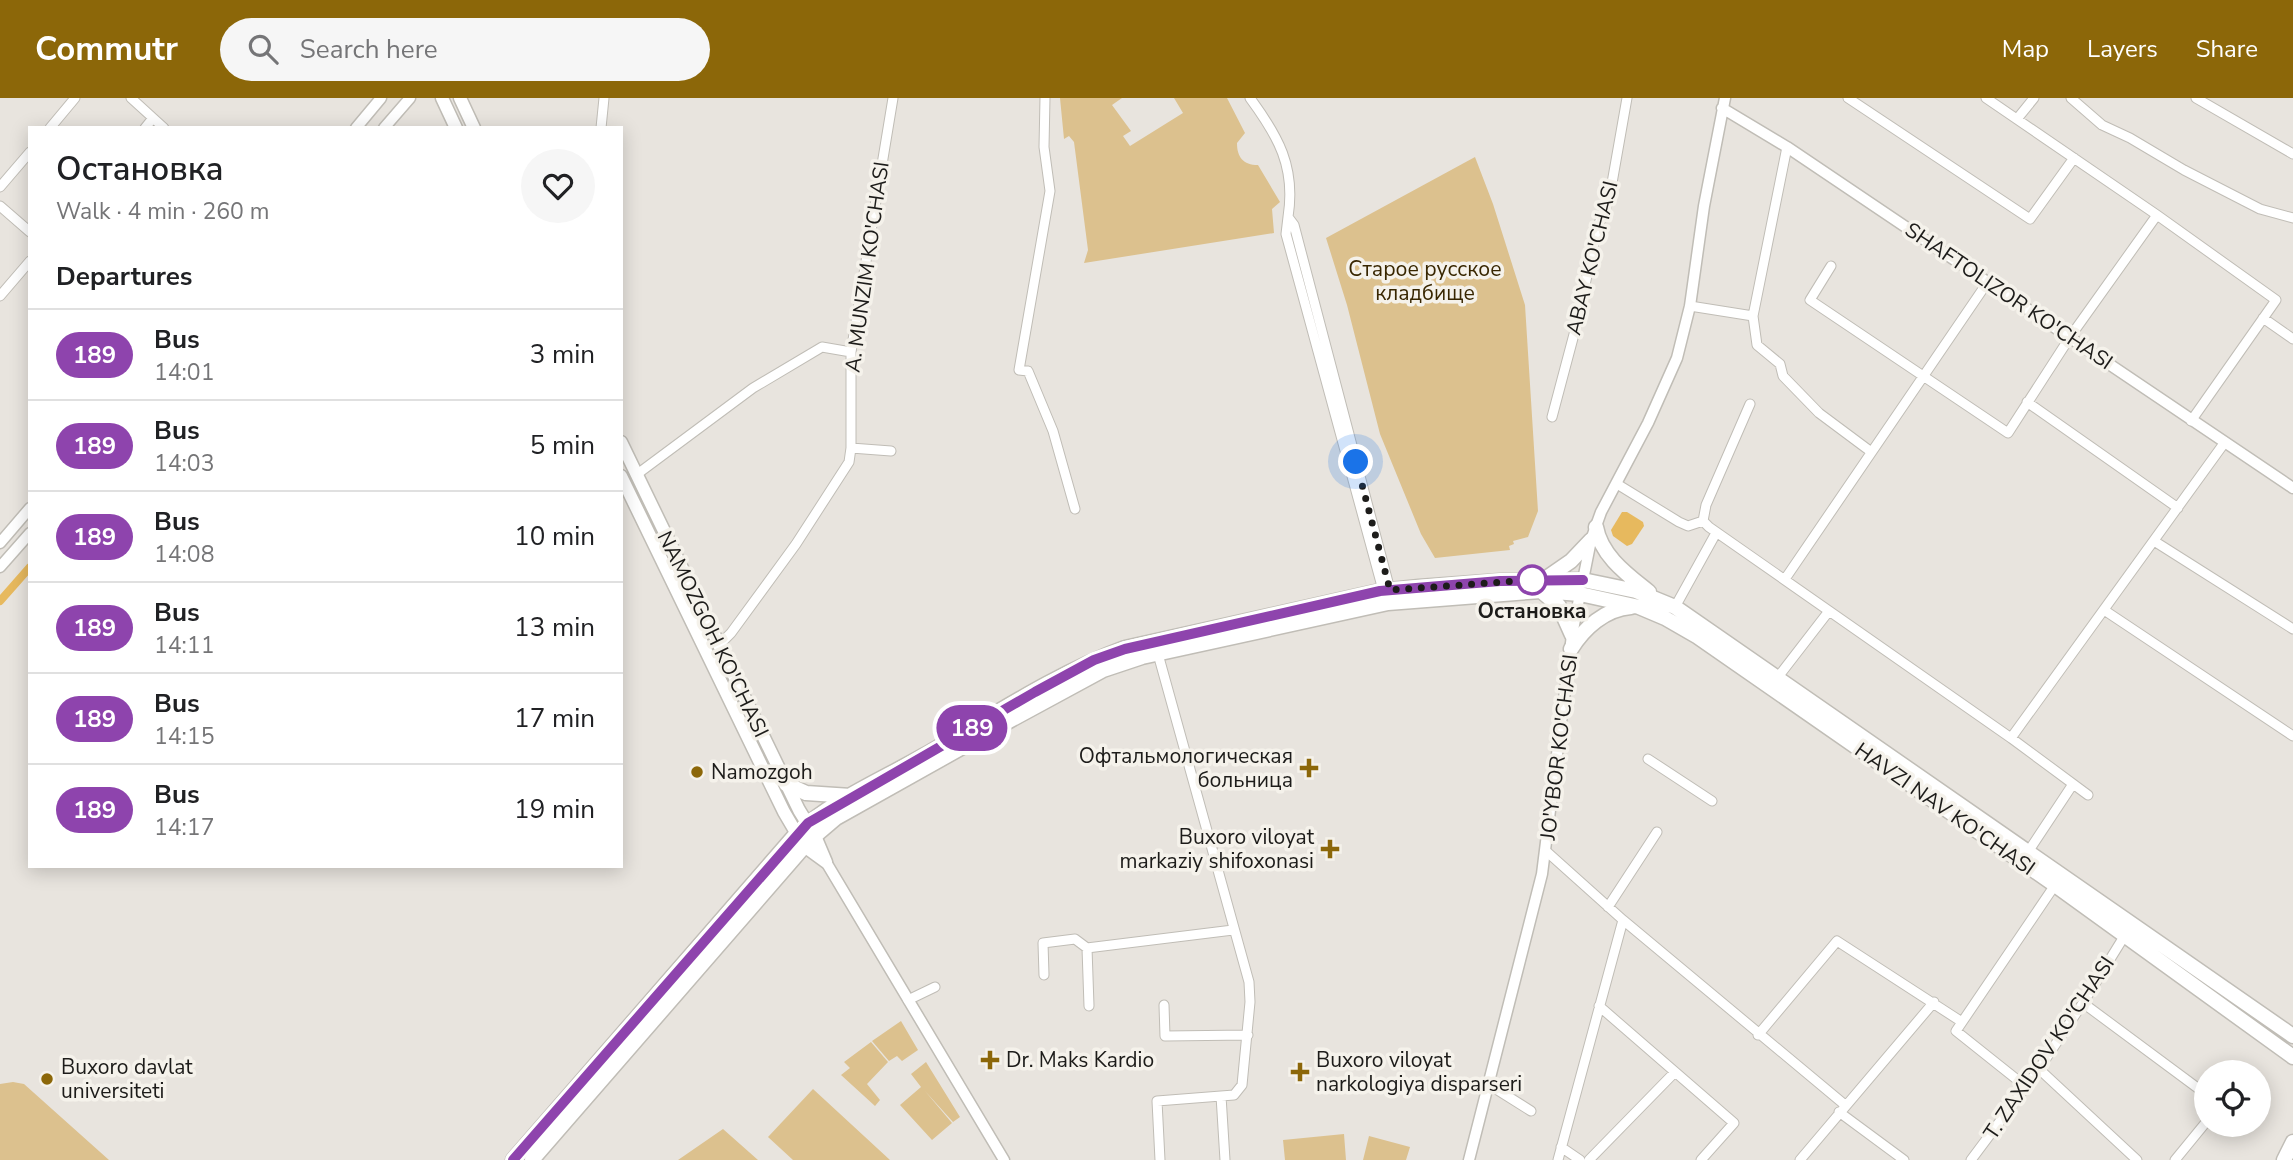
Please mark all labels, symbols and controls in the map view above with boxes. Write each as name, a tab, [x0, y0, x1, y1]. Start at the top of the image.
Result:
search box	[220, 18, 710, 81]
text: Commutr	[35, 27, 178, 72]
icon: search	[244, 30, 282, 68]
text: Search here	[300, 32, 438, 67]
text: Map	[2002, 33, 2049, 65]
text: Layers	[2087, 33, 2158, 65]
text: Share	[2196, 33, 2258, 65]
text: Остановка	[56, 147, 224, 192]
button: heart	[521, 149, 595, 223]
street label: A. MUNZIM KO'CHASI	[838, 160, 896, 374]
street label: ABAY KO'CHASI	[1559, 178, 1625, 338]
text: Walk · 4 min · 260 m	[56, 196, 269, 227]
street label: SHAFTOLIZOR KO'CHASI	[1900, 216, 2118, 376]
park label: Старое русское кладбище	[1348, 255, 1502, 307]
text: Departures	[56, 259, 192, 294]
text: Bus	[154, 322, 200, 357]
text: 3 min	[530, 337, 595, 372]
text: 189	[73, 339, 116, 371]
text: 14:01	[154, 357, 214, 388]
text: Bus	[154, 413, 200, 448]
text: 5 min	[530, 428, 595, 463]
text: 189	[73, 430, 116, 462]
your location	[1338, 444, 1373, 479]
text: 14:03	[154, 448, 214, 479]
text: Bus	[154, 504, 200, 539]
text: 10 min	[514, 519, 595, 554]
text: 189	[73, 521, 116, 553]
street label: NAMOZGOH KO'CHASI	[651, 526, 775, 742]
text: 14:08	[154, 539, 214, 570]
marker: Остановка	[1517, 565, 1547, 595]
text: Bus	[154, 595, 200, 630]
place label: Остановка	[1477, 597, 1587, 625]
text: 13 min	[514, 610, 595, 645]
text: 189	[73, 612, 116, 644]
text: 14:11	[154, 630, 214, 661]
street label: JO'YBOR KO'CHASI	[1534, 652, 1584, 843]
text: Bus	[154, 686, 200, 721]
text: 17 min	[514, 701, 595, 736]
text: 189	[73, 703, 116, 735]
line badge: 189	[932, 705, 1012, 751]
text: 189	[950, 712, 994, 744]
text: 14:15	[154, 721, 214, 752]
street label: HAVZI NAV KO'CHASI	[1849, 736, 2041, 882]
place label: Офтальмологическая больница	[1079, 742, 1293, 794]
place label: Namozgoh	[711, 758, 813, 786]
marker: Офтальмологическая больница	[1299, 758, 1319, 778]
marker: Namozgoh	[689, 764, 705, 780]
text: Bus	[154, 777, 200, 812]
text: 19 min	[514, 792, 595, 827]
text: 189	[73, 794, 116, 826]
text: 14:17	[154, 812, 214, 843]
place label: Buxoro viloyat markaziy shifoxonasi	[1120, 823, 1315, 875]
marker: Buxoro viloyat markaziy shifoxonasi	[1320, 839, 1340, 859]
street label: T. ZAXIDOV KO'CHASI	[1977, 951, 2121, 1145]
place label: Dr. Maks Kardio	[1006, 1046, 1154, 1074]
place label: Buxoro viloyat narkologiya disparseri	[1316, 1046, 1522, 1098]
marker: Dr. Maks Kardio	[980, 1050, 1000, 1070]
place label: Buxoro davlat universiteti	[61, 1053, 193, 1105]
map controls	[2194, 1060, 2271, 1137]
button: locate	[2194, 1060, 2271, 1137]
marker: Buxoro viloyat narkologiya disparseri	[1290, 1062, 1310, 1082]
marker: Buxoro davlat universiteti	[39, 1071, 55, 1087]

